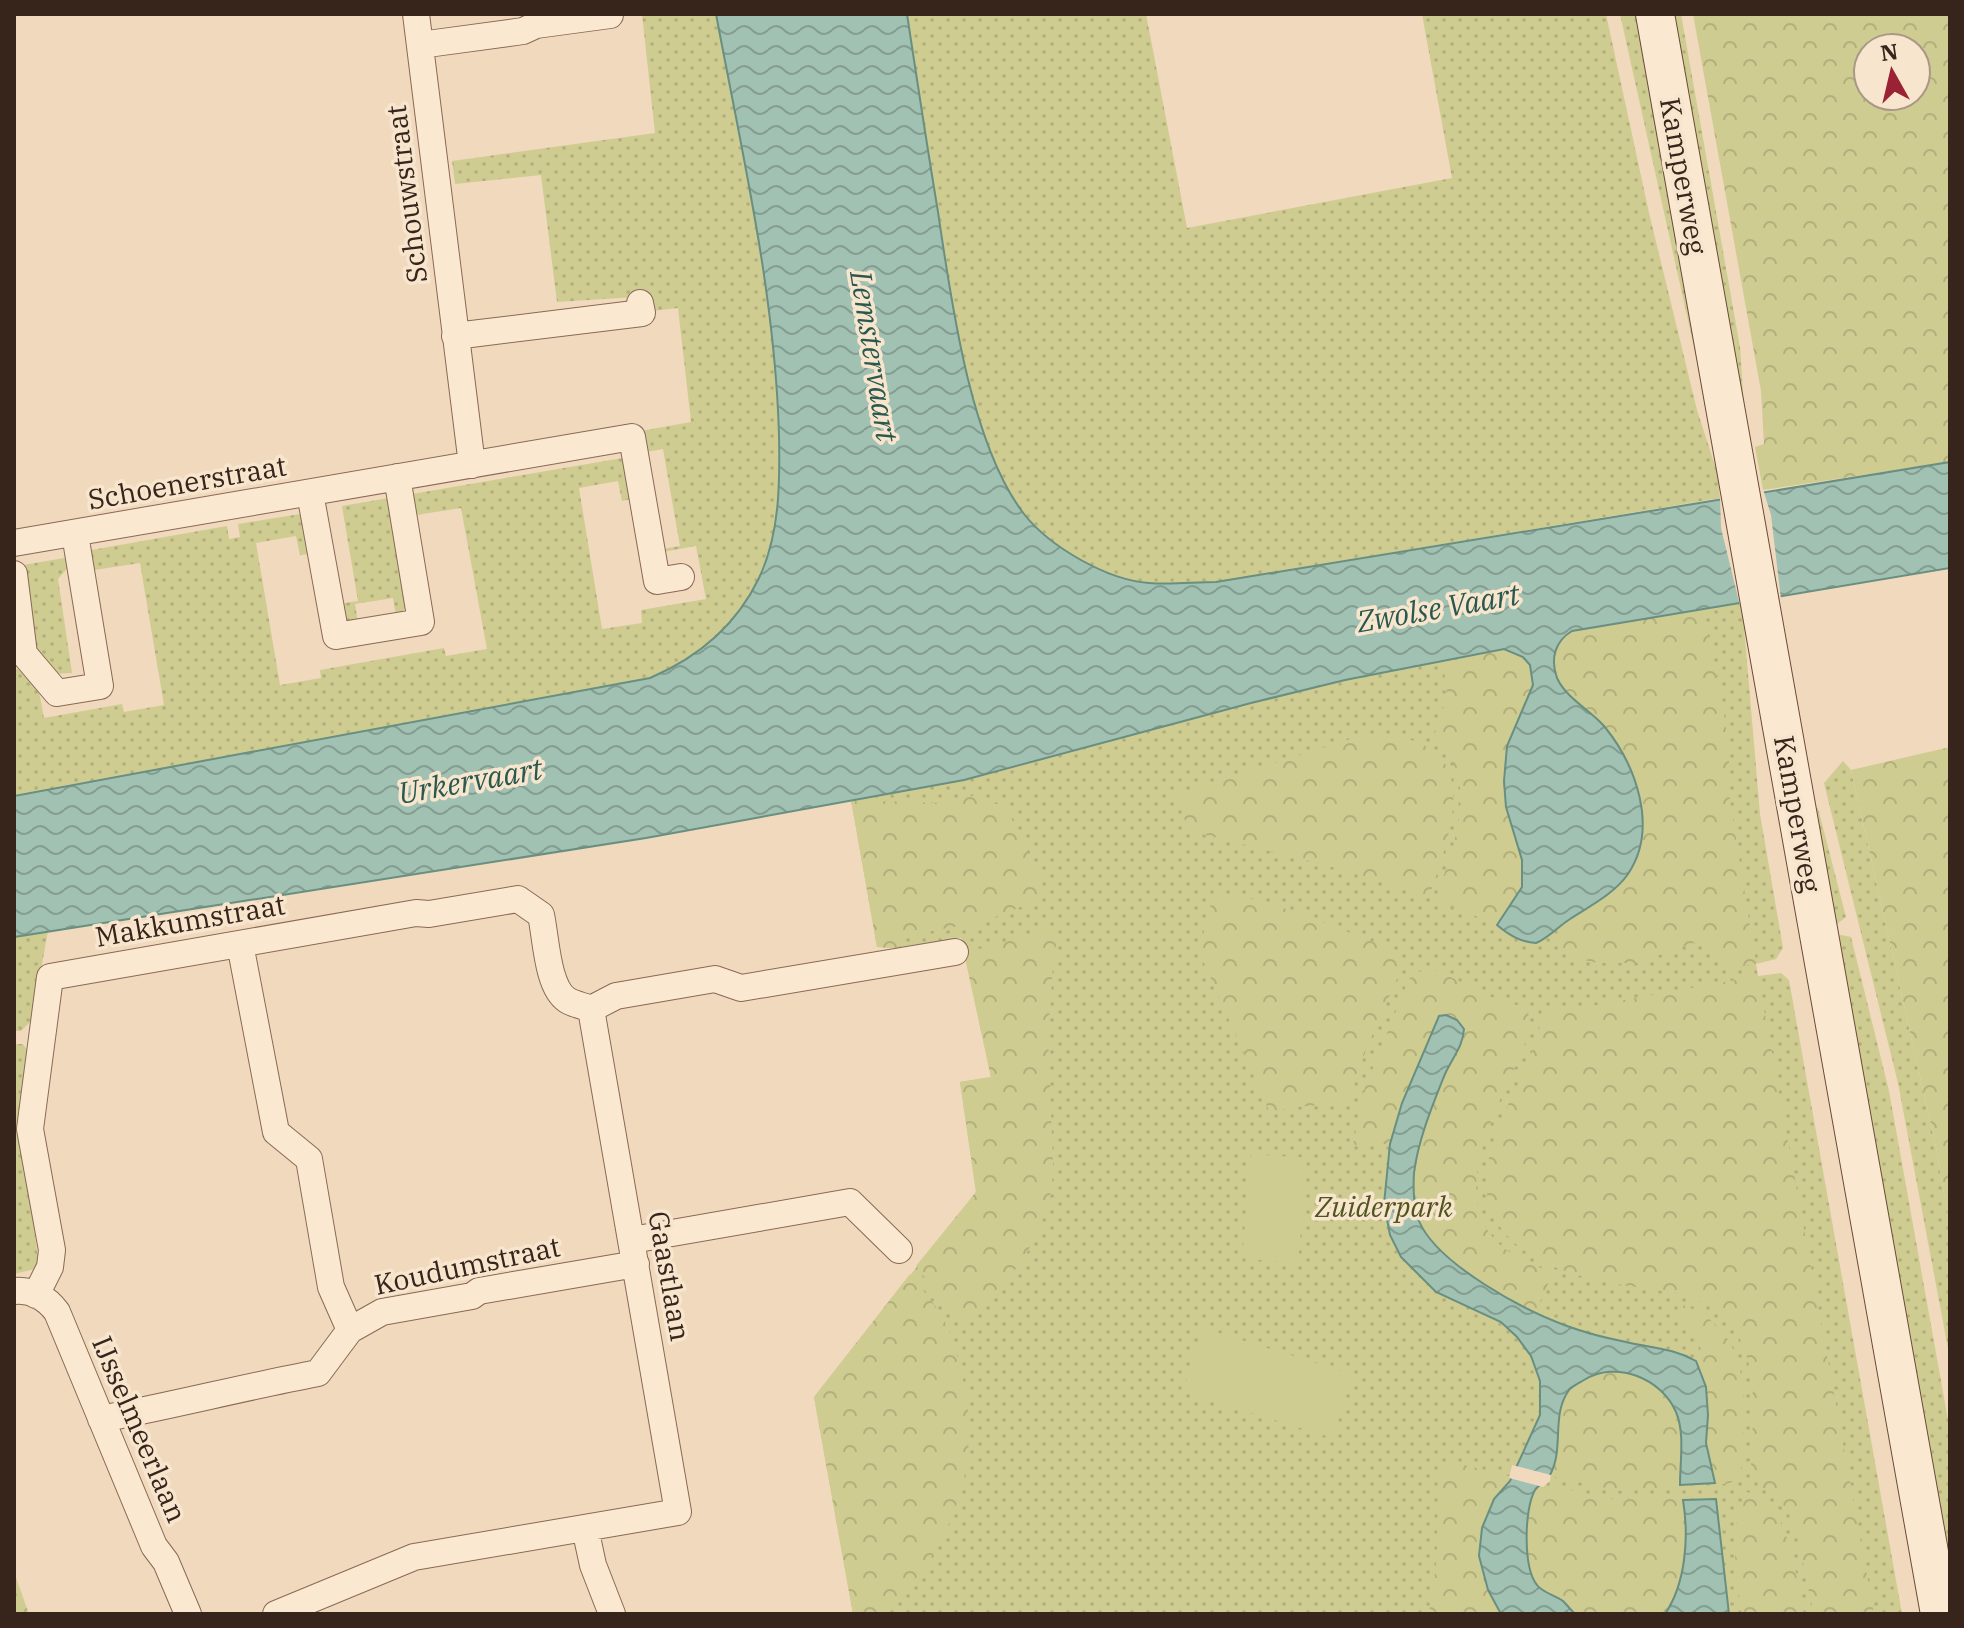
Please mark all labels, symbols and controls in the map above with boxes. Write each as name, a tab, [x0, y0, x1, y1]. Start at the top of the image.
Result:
north arrow	[1852, 32, 1932, 112]
text: N	[1879, 36, 1900, 67]
street label: Kamperweg	[1652, 95, 1716, 257]
street label: Schouwstraat	[377, 103, 435, 285]
water label: Lemstervaart	[842, 267, 908, 446]
street label: Schoenerstraat	[85, 446, 289, 518]
water label: Zwolse Vaart	[1353, 573, 1524, 641]
street label: Kamperweg	[1766, 733, 1830, 895]
water label: Urkervaart	[395, 748, 547, 812]
street label: Makkumstraat	[92, 885, 288, 955]
park label: Zuiderpark	[1314, 1188, 1453, 1225]
street label: Gaastlaan	[640, 1208, 700, 1344]
street label: Koudumstraat	[371, 1227, 563, 1303]
street label: IJsselmeerlaan	[84, 1330, 196, 1528]

